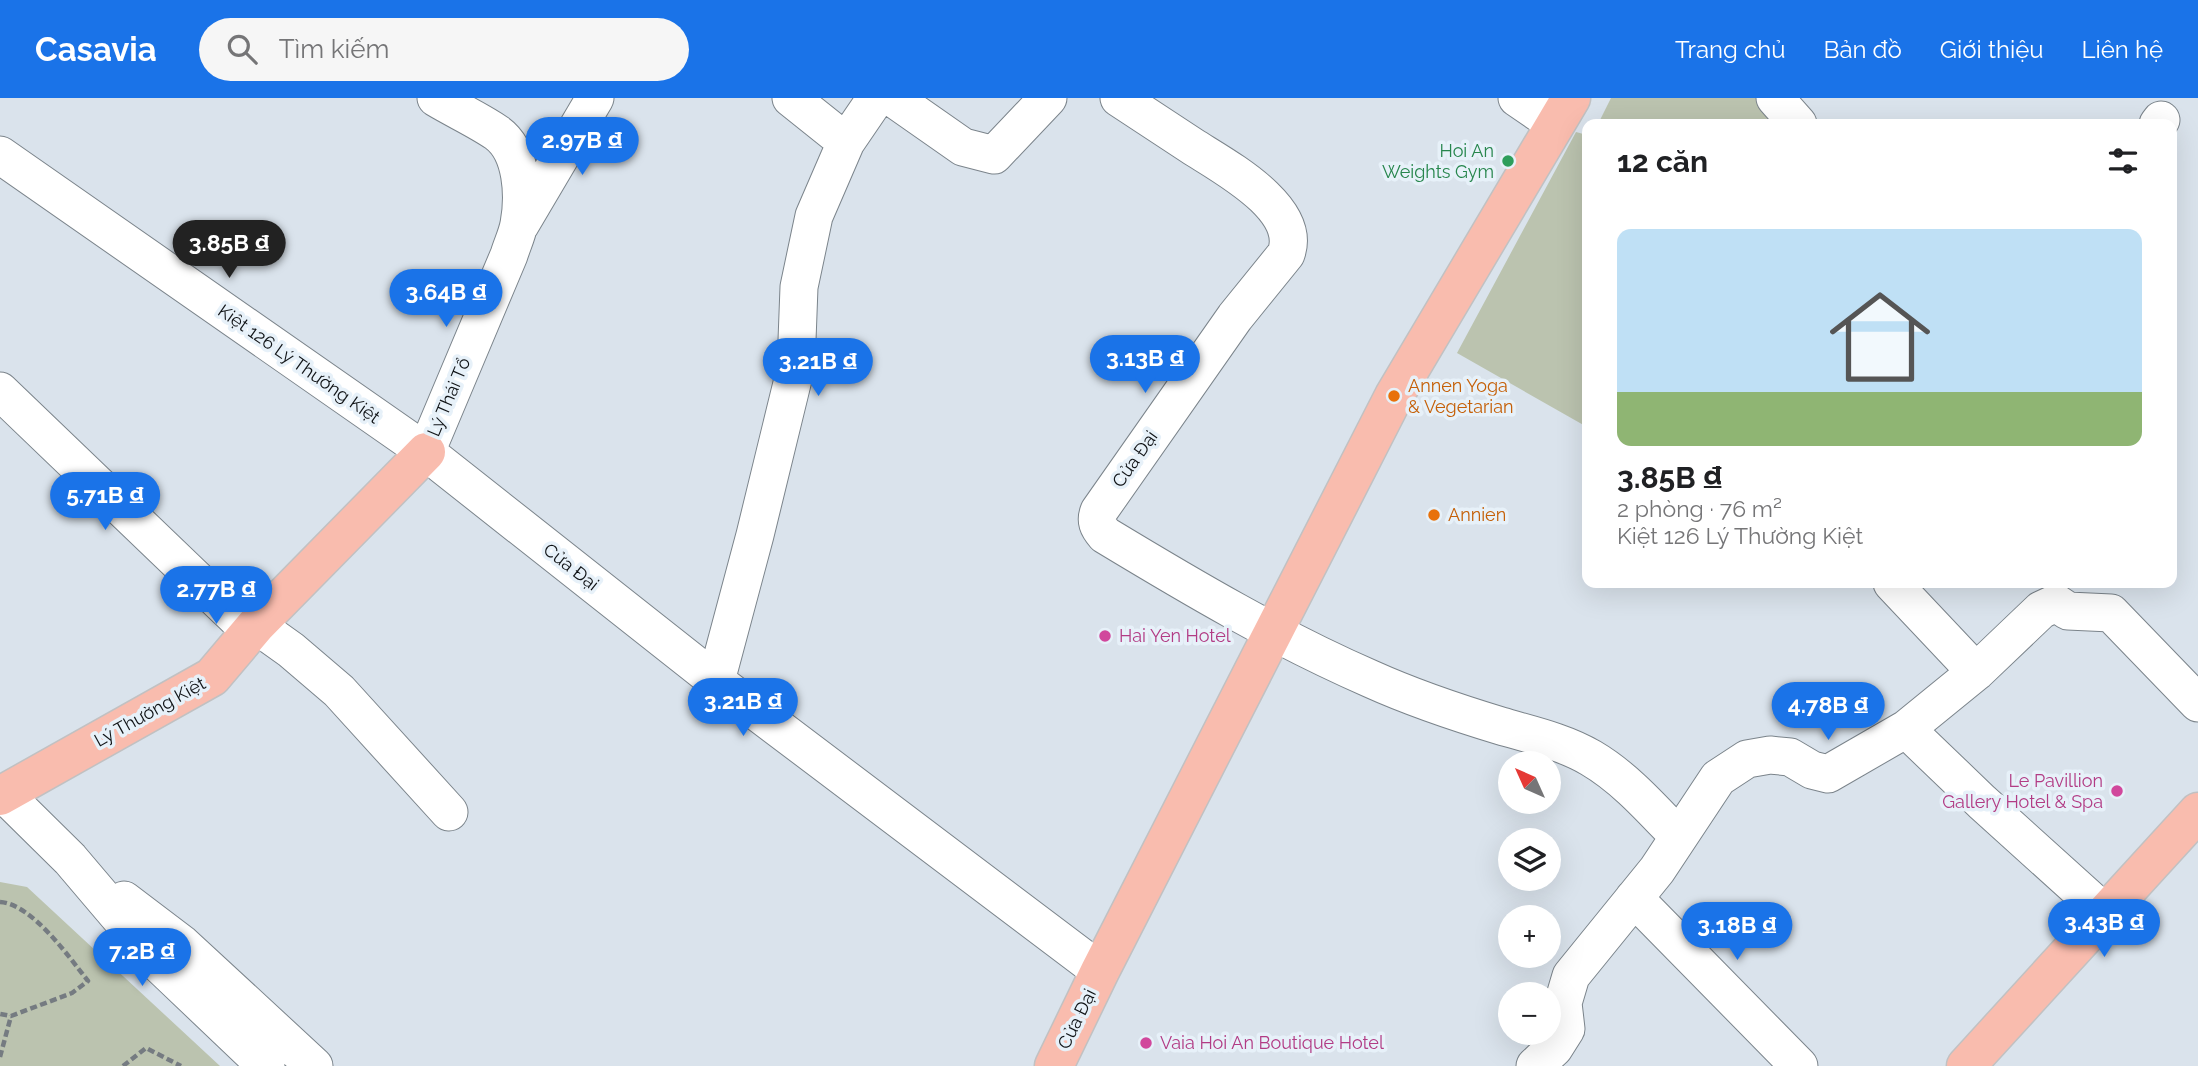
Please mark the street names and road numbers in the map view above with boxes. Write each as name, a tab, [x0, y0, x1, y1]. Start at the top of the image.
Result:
street label: Kiệt 126 Lý Thường Kiệt	[214, 300, 384, 427]
street label: Lý Thái Tổ	[423, 354, 475, 439]
street label: Cửa Đại	[1108, 426, 1162, 491]
street label: Cửa Đại	[540, 539, 603, 595]
street label: Lý Thường Kiệt	[91, 672, 209, 751]
street label: Cửa Đại	[1053, 985, 1100, 1052]

